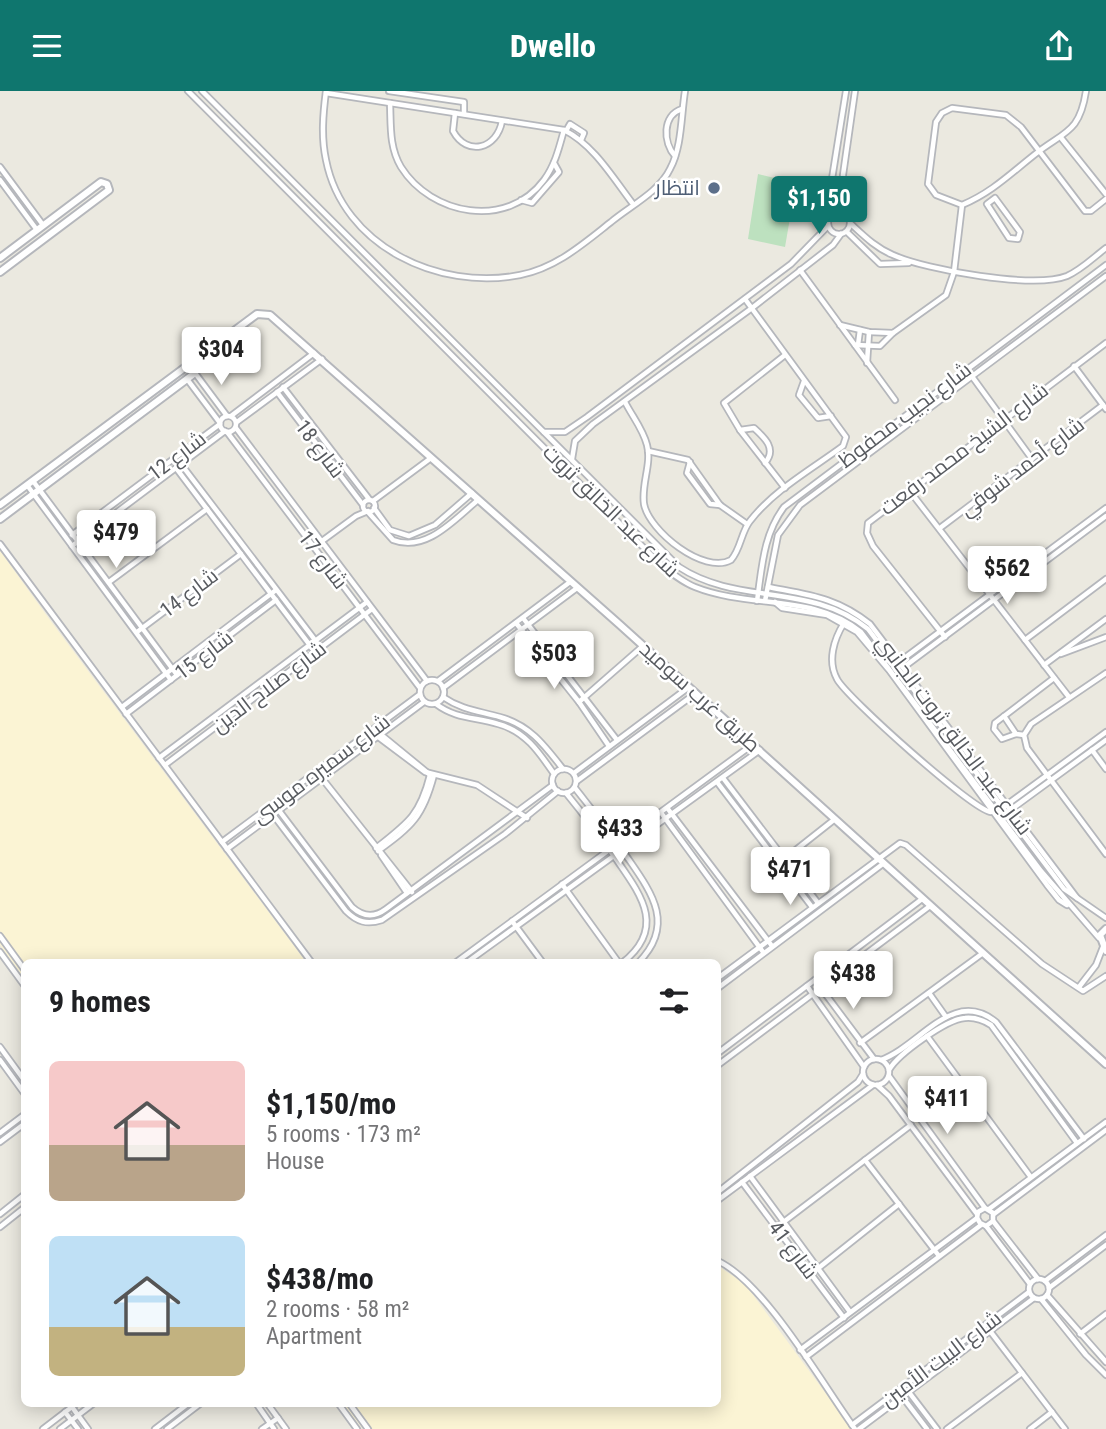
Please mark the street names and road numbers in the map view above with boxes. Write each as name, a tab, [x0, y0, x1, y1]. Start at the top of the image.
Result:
street label: شارع نجيب محفوظ	[834, 357, 977, 474]
street label: شارع الشيخ محمد رفعت	[875, 378, 1054, 522]
street label: شارع أحمد شوقي	[954, 412, 1091, 525]
street label: شارع 18	[289, 415, 350, 484]
street label: شارع 12	[143, 426, 212, 487]
street label: شارع عبد الخالق ثروت	[537, 440, 684, 584]
street label: شارع 17	[292, 526, 353, 595]
street label: شارع 14	[155, 563, 224, 624]
street label: شارع 15	[170, 625, 239, 686]
street label: شارع عبد الخالق ثروت الجانبي	[868, 630, 1037, 842]
street label: شارع صلاح الدين	[207, 636, 332, 739]
street label: طريق غرب سوميد	[634, 637, 765, 758]
street label: شارع سميره موسى	[247, 709, 396, 830]
street label: شارع 41	[762, 1216, 823, 1285]
street label: شارع البيت الأمين	[876, 1306, 1007, 1414]

